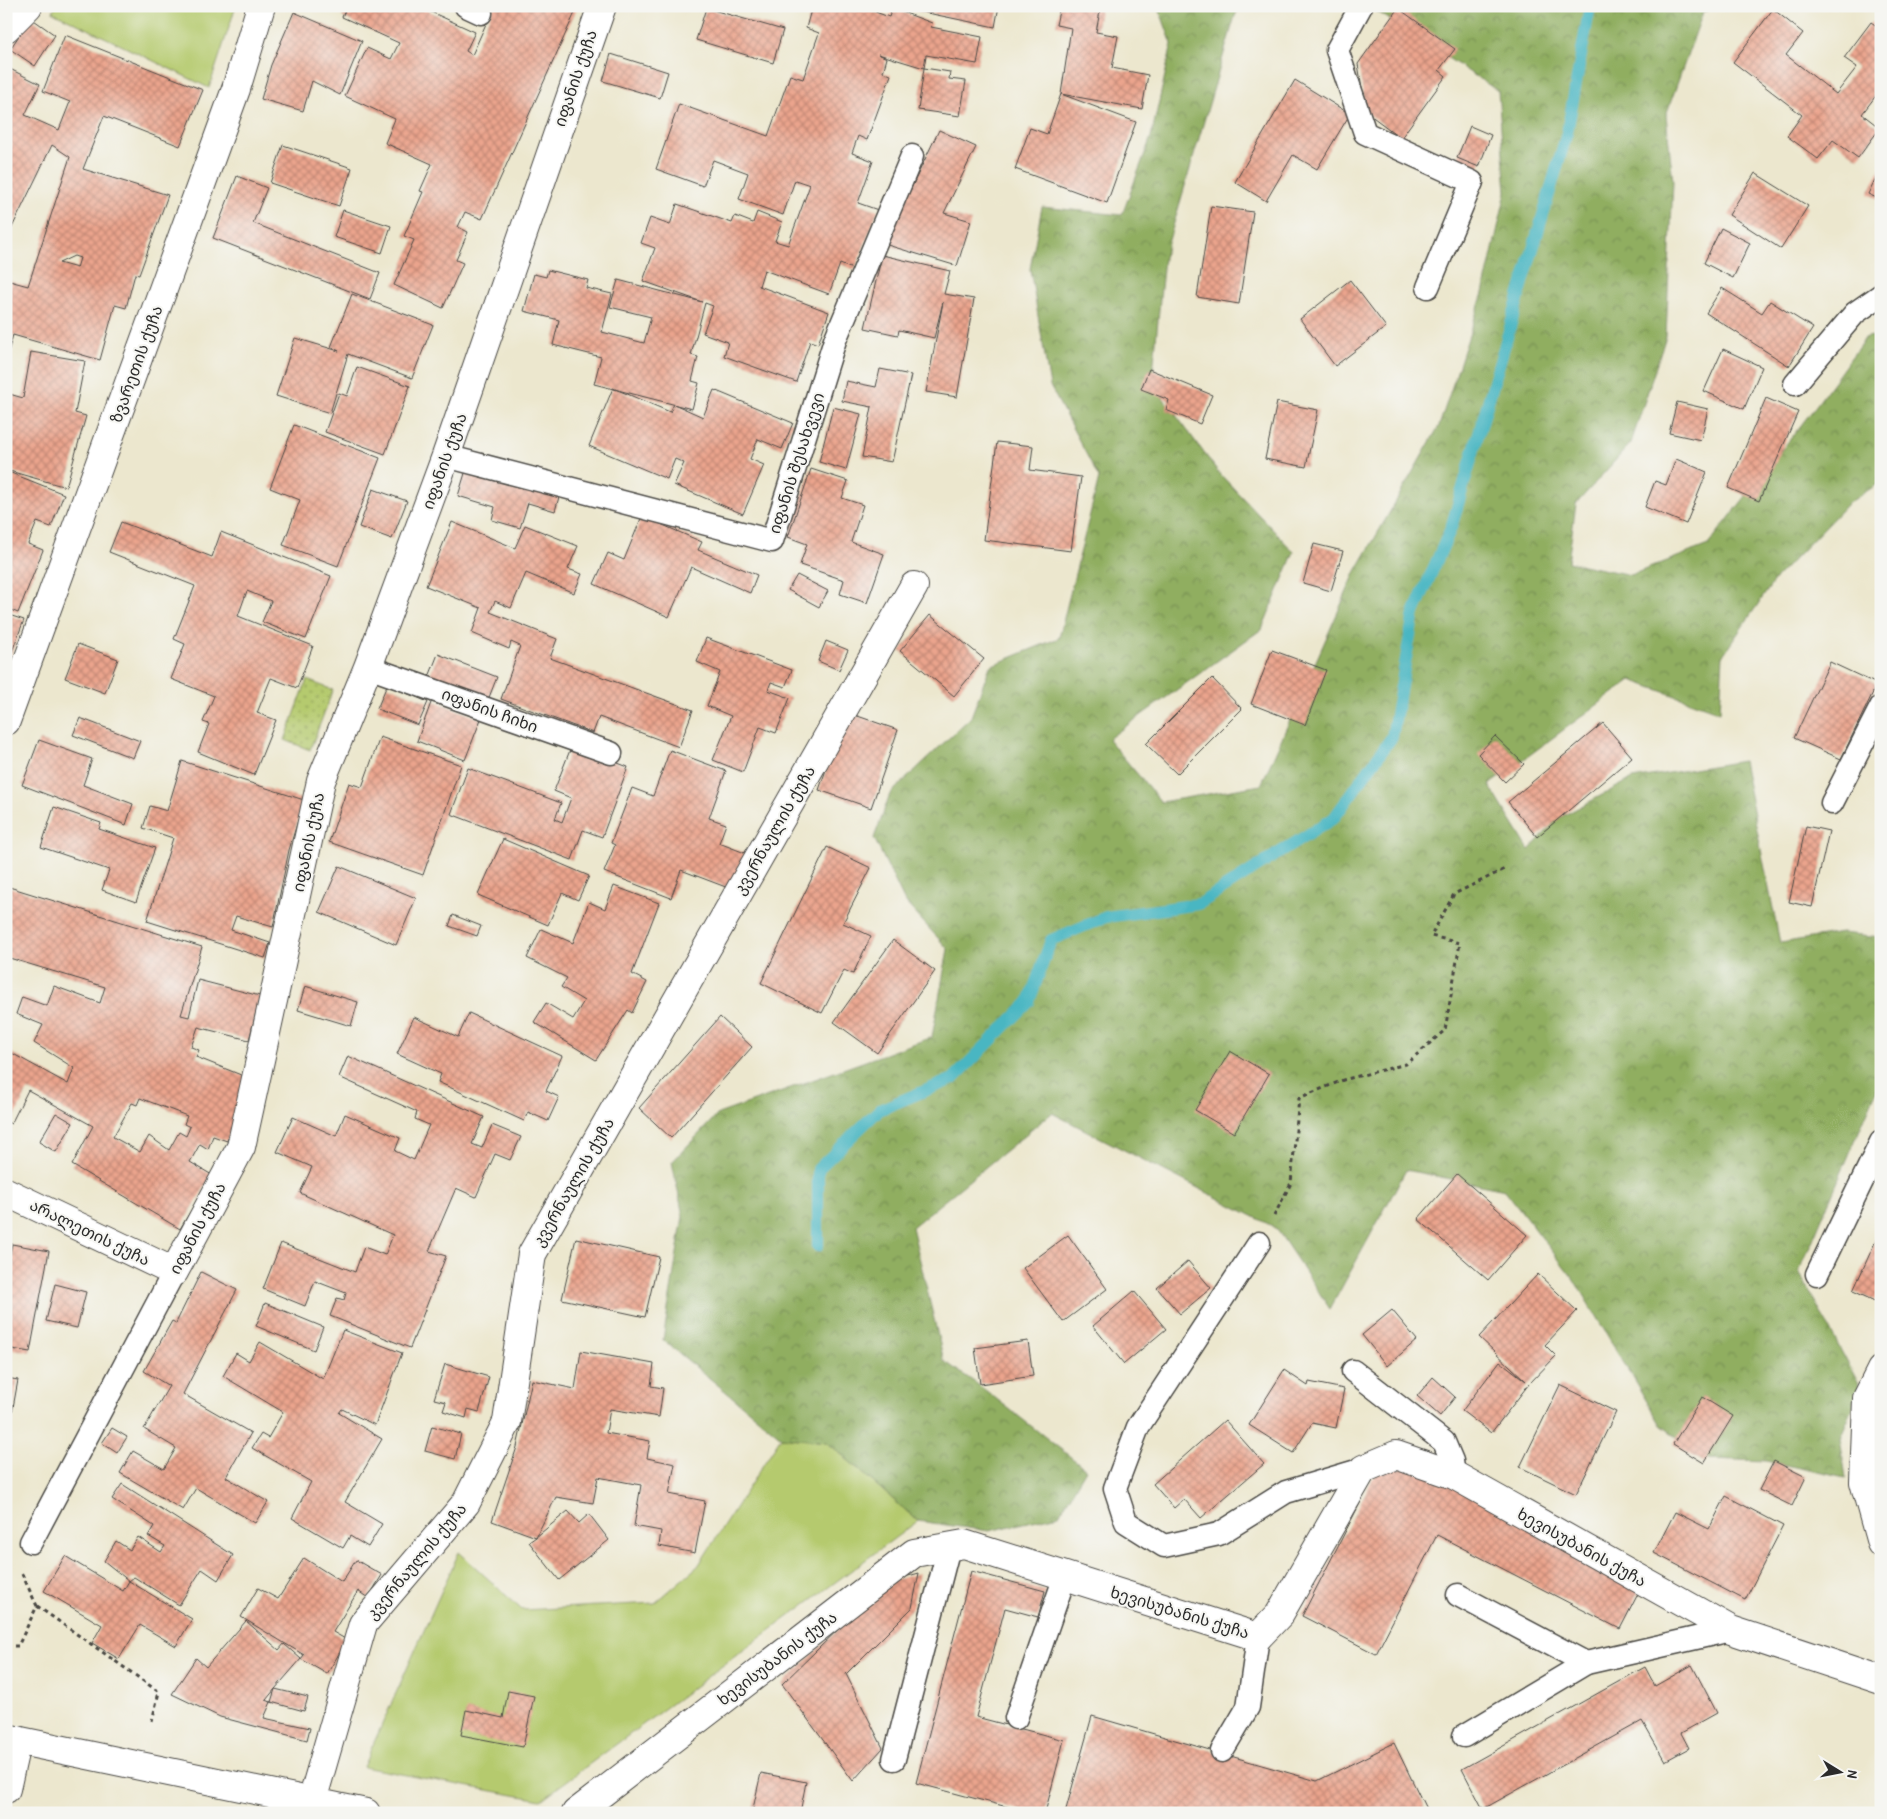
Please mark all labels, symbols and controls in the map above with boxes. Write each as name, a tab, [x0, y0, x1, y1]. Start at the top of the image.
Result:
street label: იფანის ქუჩა	[548, 27, 602, 129]
street label: ზვარეთის ქუჩა	[105, 302, 167, 426]
street label: იფანის შესახვევი	[763, 390, 829, 536]
street label: იფანის ქუჩა	[416, 410, 472, 512]
street label: იფანის ჩიხი	[439, 682, 541, 738]
street label: კვერნაულის ქუჩა	[728, 761, 820, 899]
street label: იფანის ქუჩა	[287, 790, 329, 894]
street label: კვერნაულის ქუჩა	[527, 1113, 619, 1251]
street label: იფანის ქუჩა	[164, 1178, 230, 1278]
street label: არალეთის ქუჩა	[26, 1193, 154, 1271]
street label: კვერნაულის ქუჩა	[361, 1498, 471, 1624]
street label: ხევისუბანის ქუჩა	[1514, 1502, 1650, 1592]
street label: ხევისუბანის ქუჩა	[1108, 1580, 1252, 1644]
street label: ხევისუბანის ქუჩა	[713, 1606, 841, 1710]
north arrow	[1814, 1746, 1864, 1796]
text: N	[1843, 1769, 1863, 1780]

